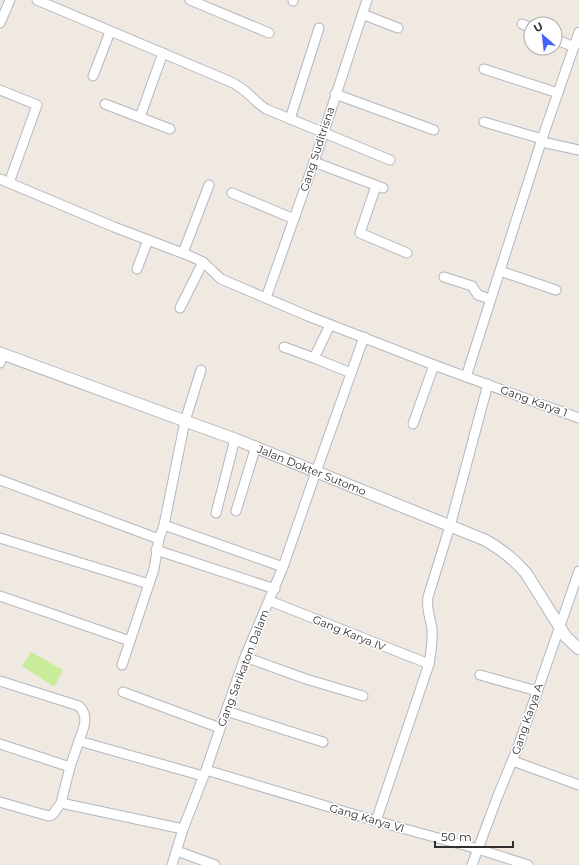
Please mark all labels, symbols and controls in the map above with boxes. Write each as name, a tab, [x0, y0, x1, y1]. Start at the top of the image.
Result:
north arrow	[523, 16, 563, 56]
text: U	[531, 19, 545, 35]
street label: Gang Suditrisna	[297, 105, 337, 193]
street label: Gang Karya 1	[499, 382, 569, 420]
street label: Jalan Dokter Sutomo	[254, 441, 368, 498]
street label: Gang Sarikaton Dalam	[214, 607, 272, 729]
street label: Gang Karya IV	[311, 612, 388, 654]
street label: Gang Karya A	[508, 681, 546, 756]
street label: Gang Karya VI	[328, 801, 406, 835]
scale bar	[435, 823, 513, 849]
text: 50 m	[441, 829, 472, 844]

